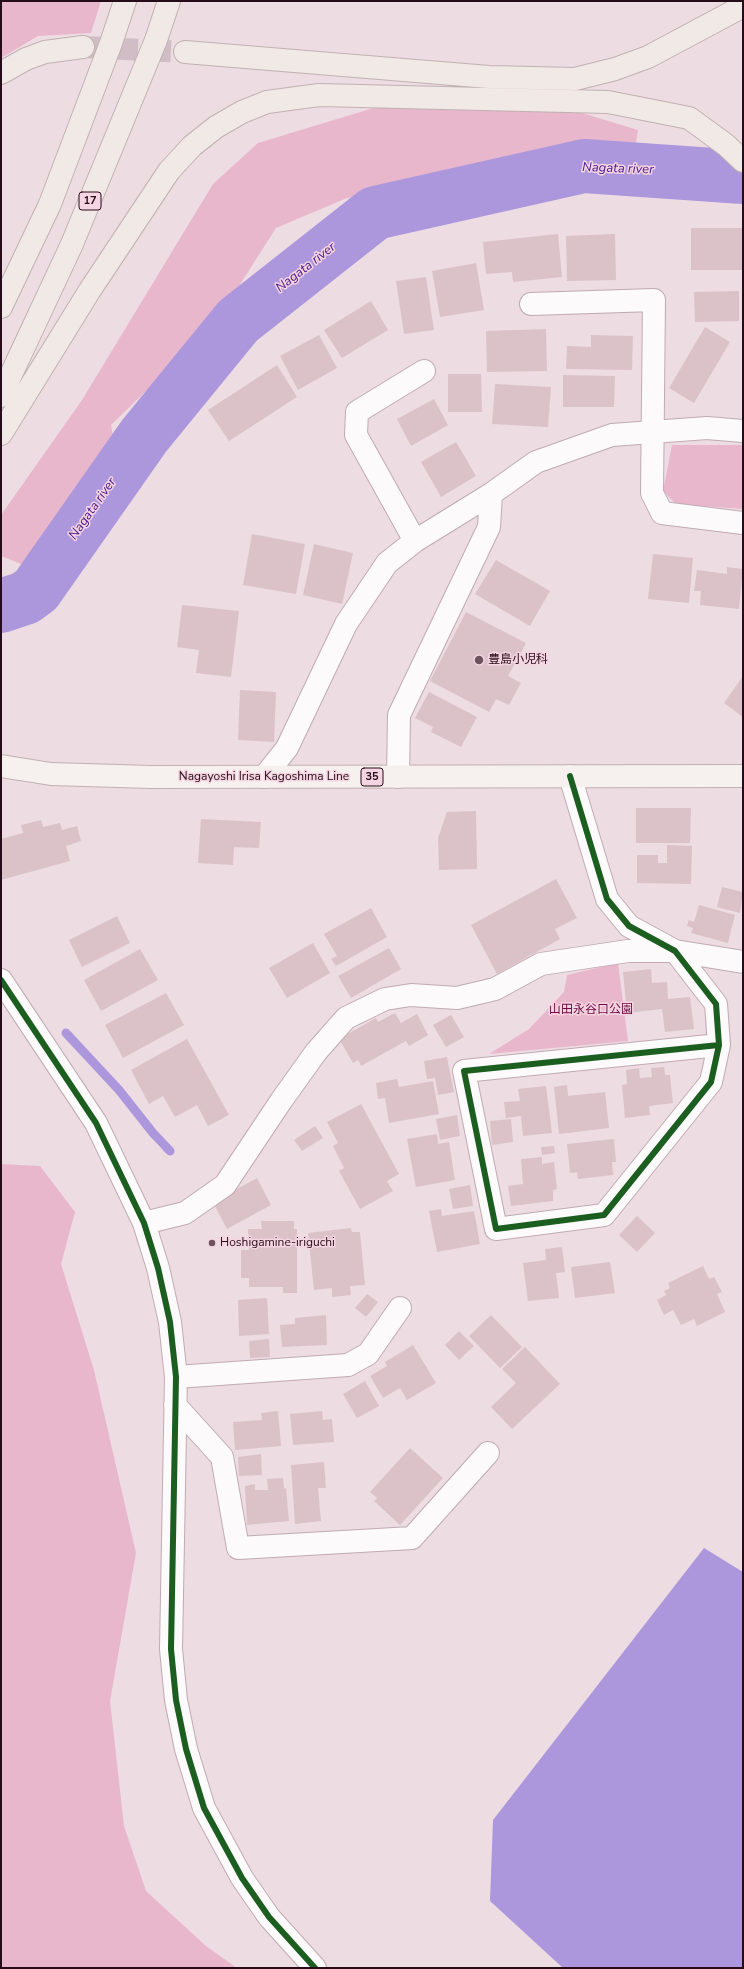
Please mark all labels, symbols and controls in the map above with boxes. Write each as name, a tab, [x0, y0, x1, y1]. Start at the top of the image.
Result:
water label: Nagata river	[582, 160, 654, 178]
road number: 17	[79, 192, 101, 210]
water label: Nagata river	[273, 240, 339, 296]
water label: Nagata river	[66, 475, 120, 543]
place label: 豊島小児科	[488, 653, 548, 667]
marker: 豊島小児科	[473, 654, 485, 666]
road number: 35	[361, 768, 383, 786]
street label: Nagayoshi Irisa Kagoshima Line	[179, 770, 349, 784]
park label: 山田永谷口公園	[549, 1003, 633, 1017]
place label: Hoshigamine-iriguchi	[220, 1236, 335, 1250]
marker: Hoshigamine-iriguchi	[207, 1238, 217, 1248]

